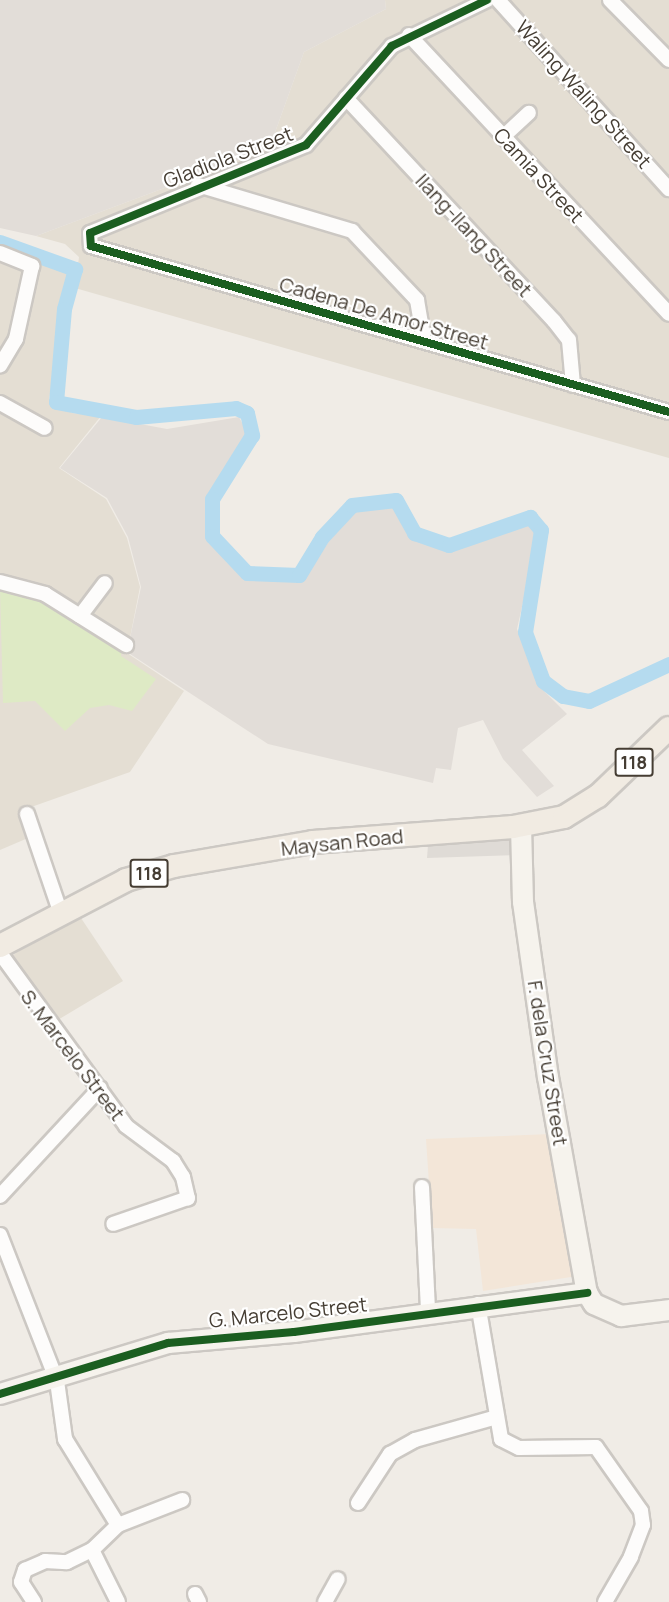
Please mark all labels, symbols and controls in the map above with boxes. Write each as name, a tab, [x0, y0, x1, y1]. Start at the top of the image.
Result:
street label: Waling Waling Street	[511, 15, 657, 173]
street label: Gladiola Street	[160, 121, 296, 193]
street label: Camia Street	[489, 123, 589, 227]
street label: Ilang-Ilang Street	[411, 168, 537, 302]
street label: Cadena De Amor Street	[277, 272, 491, 354]
road number: 118	[614, 747, 654, 777]
street label: Maysan Road	[280, 824, 404, 860]
road number: 118	[130, 858, 168, 888]
street label: F. dela Cruz Street	[523, 979, 573, 1147]
street label: S. Marcelo Street	[16, 985, 130, 1125]
street label: G. Marcelo Street	[208, 1292, 368, 1332]

